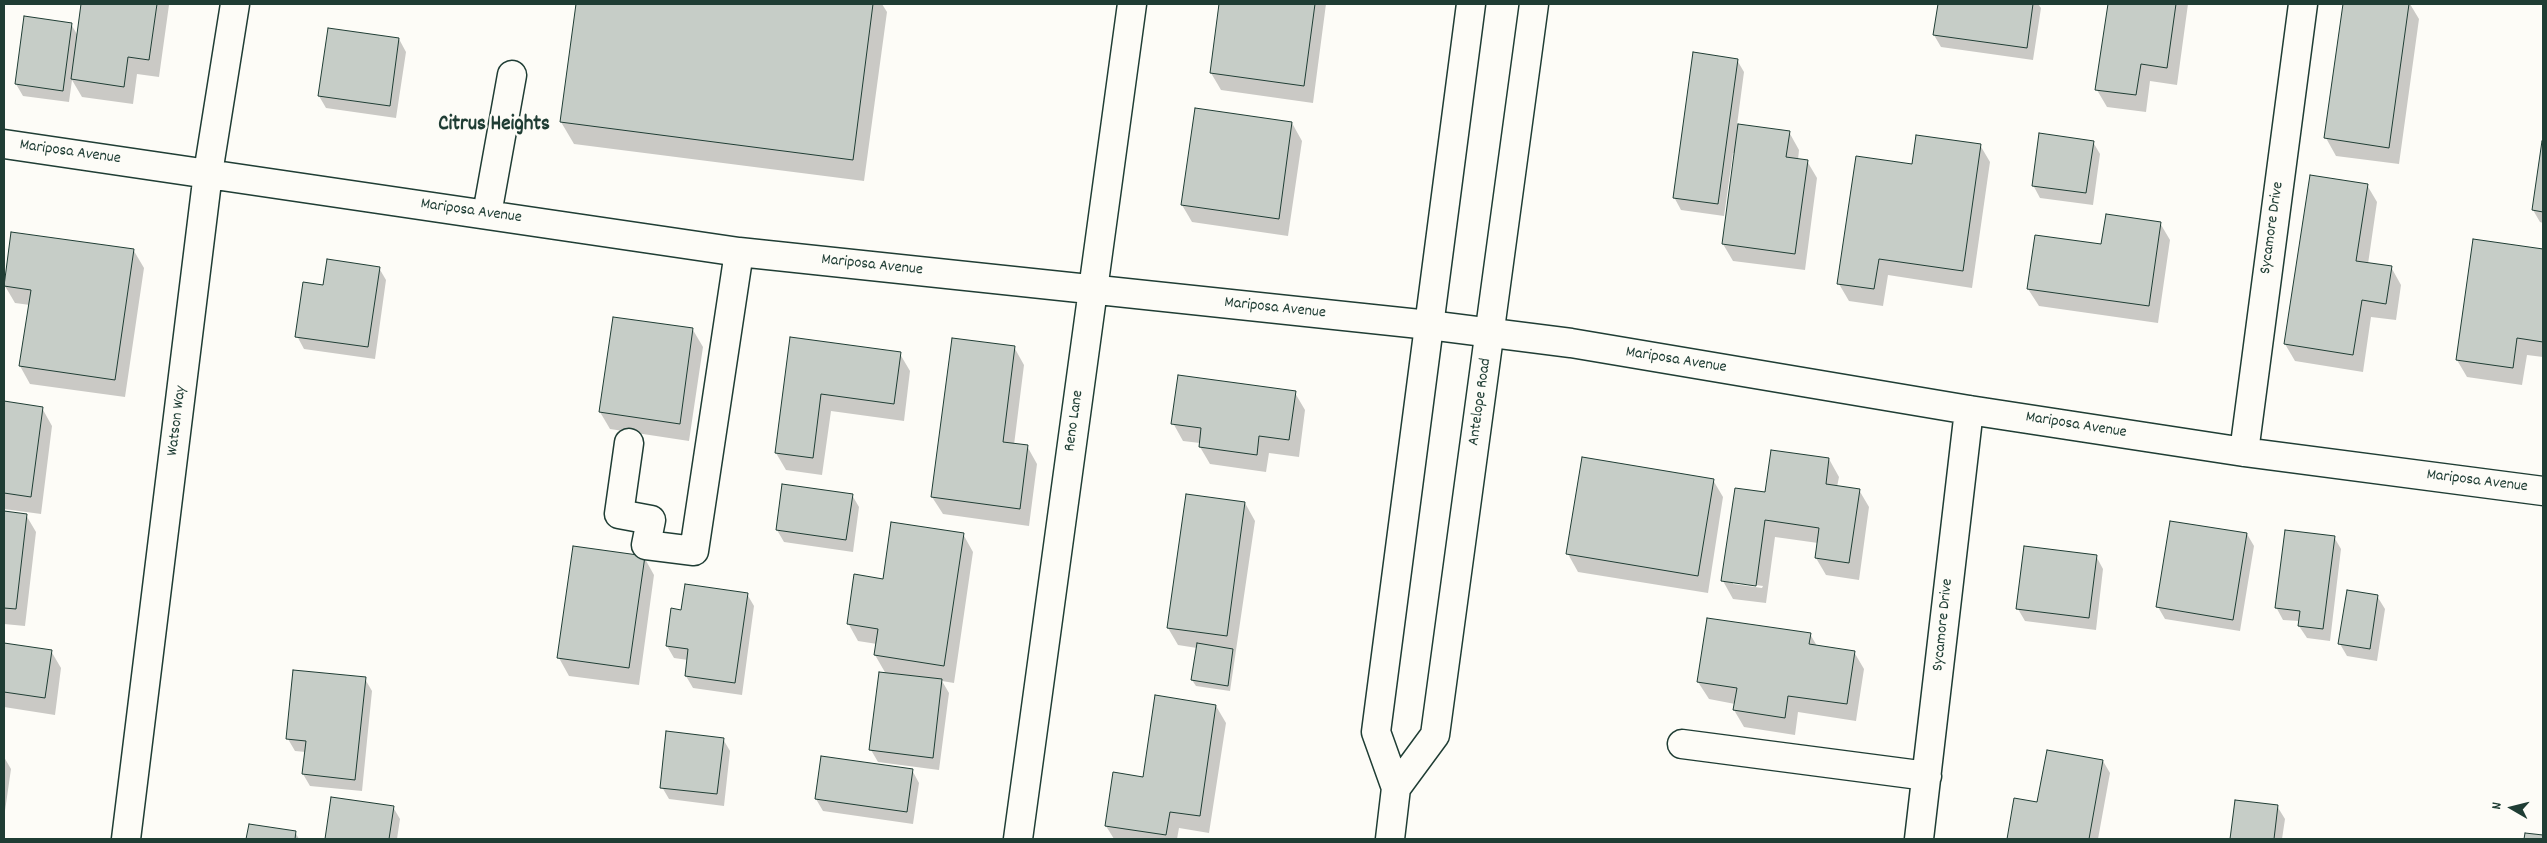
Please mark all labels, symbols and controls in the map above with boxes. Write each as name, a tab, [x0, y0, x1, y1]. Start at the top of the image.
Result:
district label: Citrus Heights	[438, 113, 550, 139]
street label: Mariposa Avenue	[18, 136, 122, 170]
street label: Sycamore Drive	[2257, 181, 2289, 275]
street label: Mariposa Avenue	[419, 195, 523, 229]
street label: Mariposa Avenue	[820, 251, 924, 281]
street label: Mariposa Avenue	[1223, 294, 1327, 324]
street label: Mariposa Avenue	[1624, 344, 1728, 378]
street label: Antelope Road	[1465, 357, 1497, 447]
street label: Watson Way	[164, 385, 192, 457]
street label: Reno Lane	[1061, 389, 1089, 453]
street label: Mariposa Avenue	[2024, 409, 2128, 443]
street label: Mariposa Avenue	[2425, 466, 2529, 498]
street label: Sycamore Drive	[1930, 578, 1958, 672]
north arrow	[2487, 783, 2537, 833]
text: N	[2487, 801, 2508, 811]

